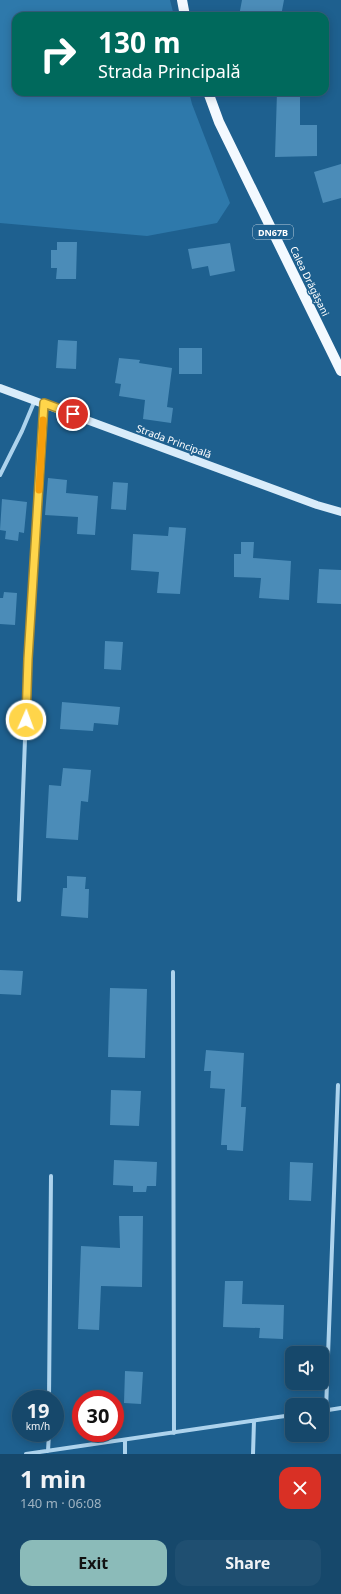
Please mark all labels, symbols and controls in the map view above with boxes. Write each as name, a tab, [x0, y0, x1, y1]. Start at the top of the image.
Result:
text: 130 m	[98, 23, 181, 61]
icon: right	[32, 28, 84, 80]
text: Strada Principală	[98, 59, 241, 83]
road number: DN67B	[253, 225, 293, 239]
street label: Calea Drăgășani	[287, 244, 333, 318]
pin	[56, 397, 90, 431]
icon: arrive	[62, 403, 84, 425]
street label: Strada Principală	[134, 421, 214, 461]
position arrow	[5, 699, 47, 741]
map controls	[285, 1346, 329, 1442]
button: sound	[285, 1346, 329, 1390]
speed limit sign: 30	[72, 1390, 124, 1442]
text: 19	[27, 1397, 49, 1424]
button: search	[285, 1398, 329, 1442]
text: km/h	[26, 1419, 50, 1433]
text: 1 min	[20, 1462, 86, 1495]
button: close	[279, 1467, 321, 1509]
text: 140 m · 06:08	[20, 1494, 101, 1512]
button: Exit	[20, 1540, 167, 1586]
button: Share	[175, 1540, 321, 1586]

